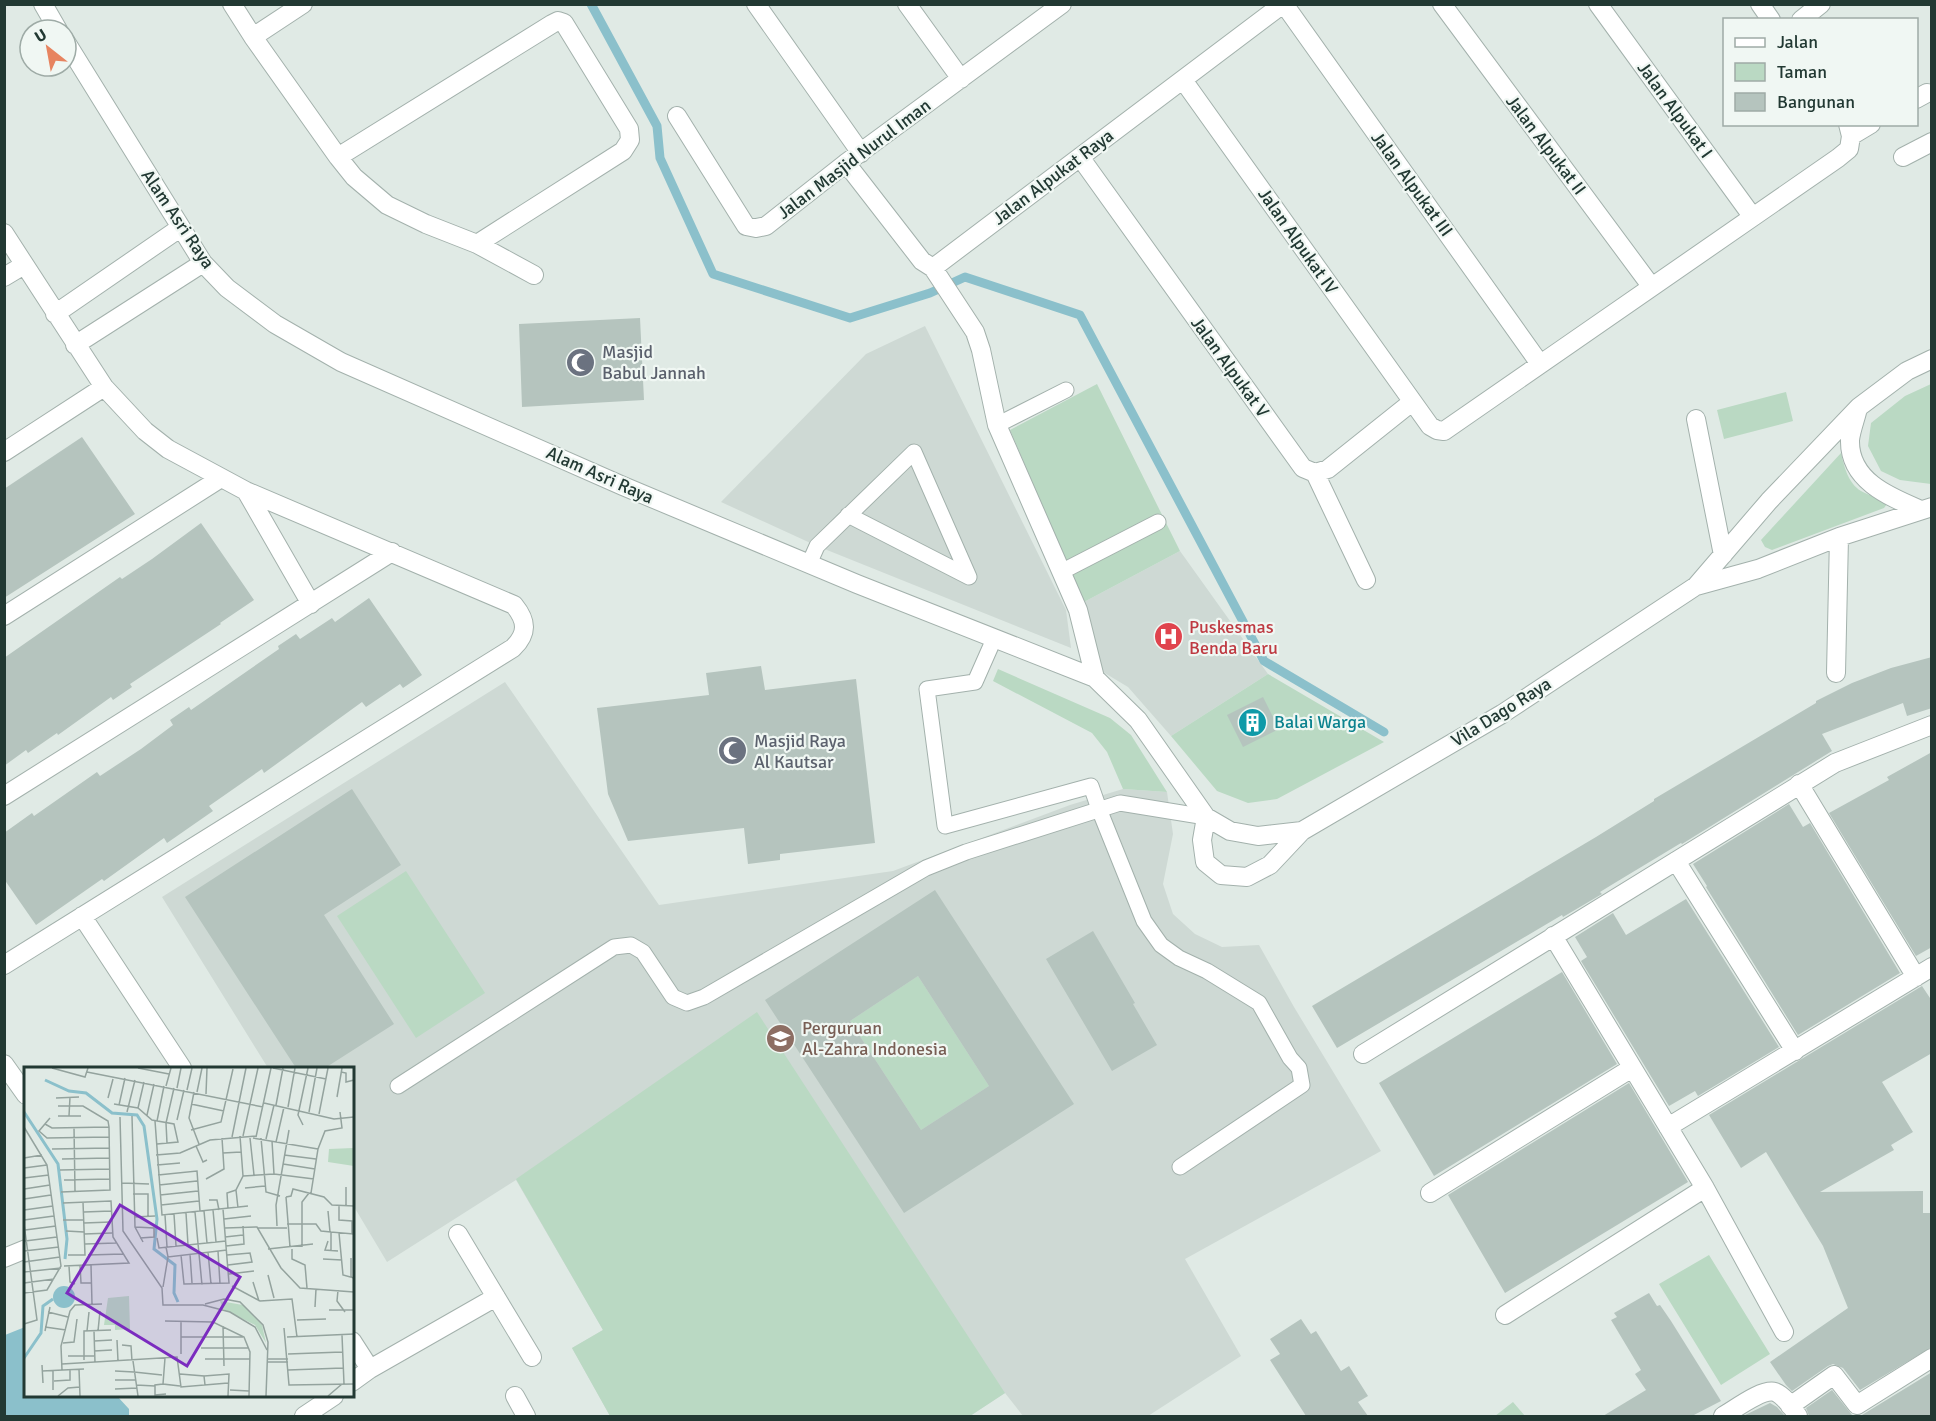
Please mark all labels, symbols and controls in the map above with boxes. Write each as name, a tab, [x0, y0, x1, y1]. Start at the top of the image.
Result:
north arrow	[18, 18, 78, 78]
legend	[1723, 18, 1918, 126]
text: U	[31, 25, 51, 47]
text: Jalan	[1777, 31, 1818, 53]
street label: Jalan Alpukat I	[1633, 57, 1717, 163]
text: Taman	[1777, 61, 1827, 83]
street label: Jalan Alpukat II	[1501, 91, 1591, 199]
text: Bangunan	[1777, 91, 1855, 113]
street label: Jalan Masjid Nurul Iman	[773, 94, 935, 224]
street label: Jalan Alpukat Raya	[988, 124, 1118, 230]
street label: Jalan Alpukat III	[1367, 127, 1457, 241]
street label: Alam Asri Raya	[137, 165, 219, 273]
street label: Jalan Alpukat IV	[1253, 184, 1343, 299]
street label: Jalan Alpukat V	[1186, 312, 1274, 422]
place label: Masjid Babul Jannah	[602, 341, 706, 384]
mosque icon: Masjid Babul Jannah	[565, 346, 597, 378]
street label: Alam Asri Raya	[543, 442, 657, 508]
place label: Puskesmas Benda Baru	[1189, 616, 1278, 659]
hospital icon: Puskesmas Benda Baru	[1152, 621, 1184, 653]
street label: Vila Dago Raya	[1447, 672, 1555, 752]
building icon: Balai Warga	[1237, 706, 1269, 738]
place label: Balai Warga	[1274, 711, 1366, 733]
place label: Masjid Raya Al Kautsar	[754, 730, 846, 773]
mosque icon: Masjid Raya Al Kautsar	[717, 735, 749, 767]
place label: Perguruan Al-Zahra Indonesia	[802, 1017, 947, 1060]
school or university icon: Perguruan Al-Zahra Indonesia	[765, 1022, 797, 1054]
inset map	[24, 1067, 354, 1397]

